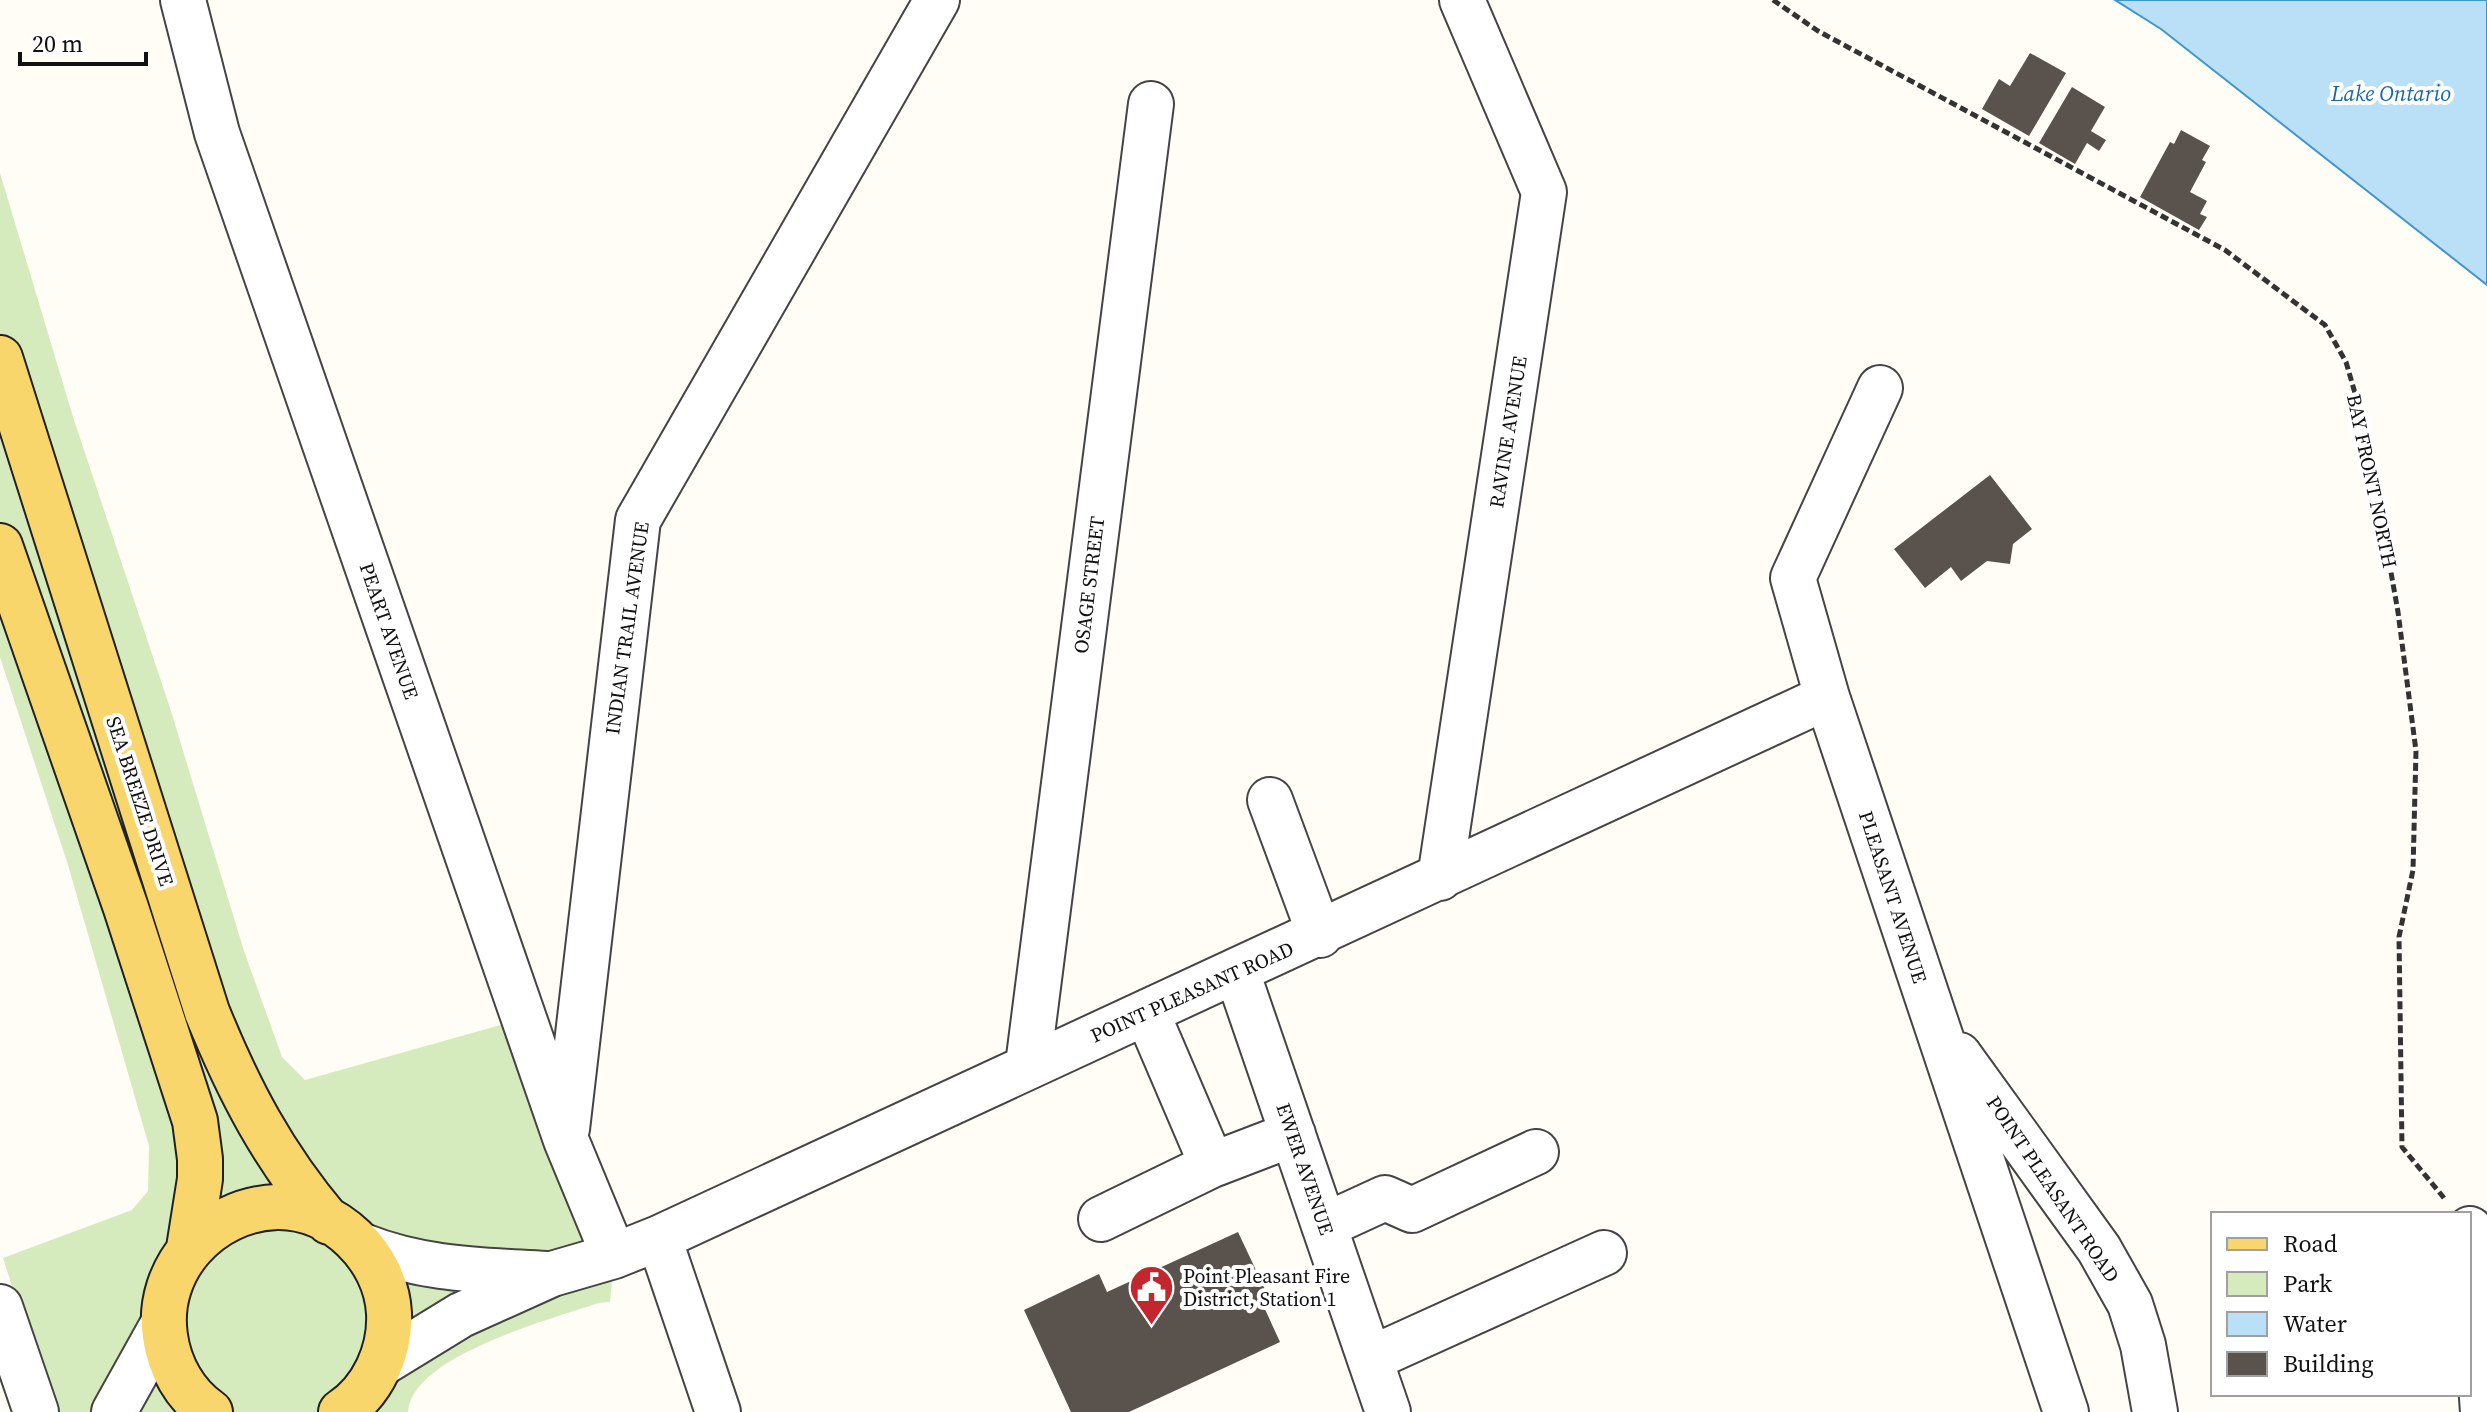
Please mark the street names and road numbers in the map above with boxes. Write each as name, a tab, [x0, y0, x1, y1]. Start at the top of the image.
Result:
street label: RAVINE AVENUE	[1482, 354, 1534, 510]
street label: BAY FRONT NORTH	[2340, 391, 2404, 571]
street label: OSAGE STREET	[1067, 515, 1111, 655]
street label: INDIAN TRAIL AVENUE	[598, 520, 656, 736]
street label: PEART AVENUE	[353, 559, 425, 703]
street label: SEA BREEZE DRIVE	[99, 713, 181, 889]
street label: PLEASANT AVENUE	[1852, 807, 1934, 987]
street label: POINT PLEASANT ROAD	[1086, 935, 1298, 1049]
street label: POINT PLEASANT ROAD	[1980, 1090, 2126, 1288]
street label: EWER AVENUE	[1269, 1099, 1341, 1239]

